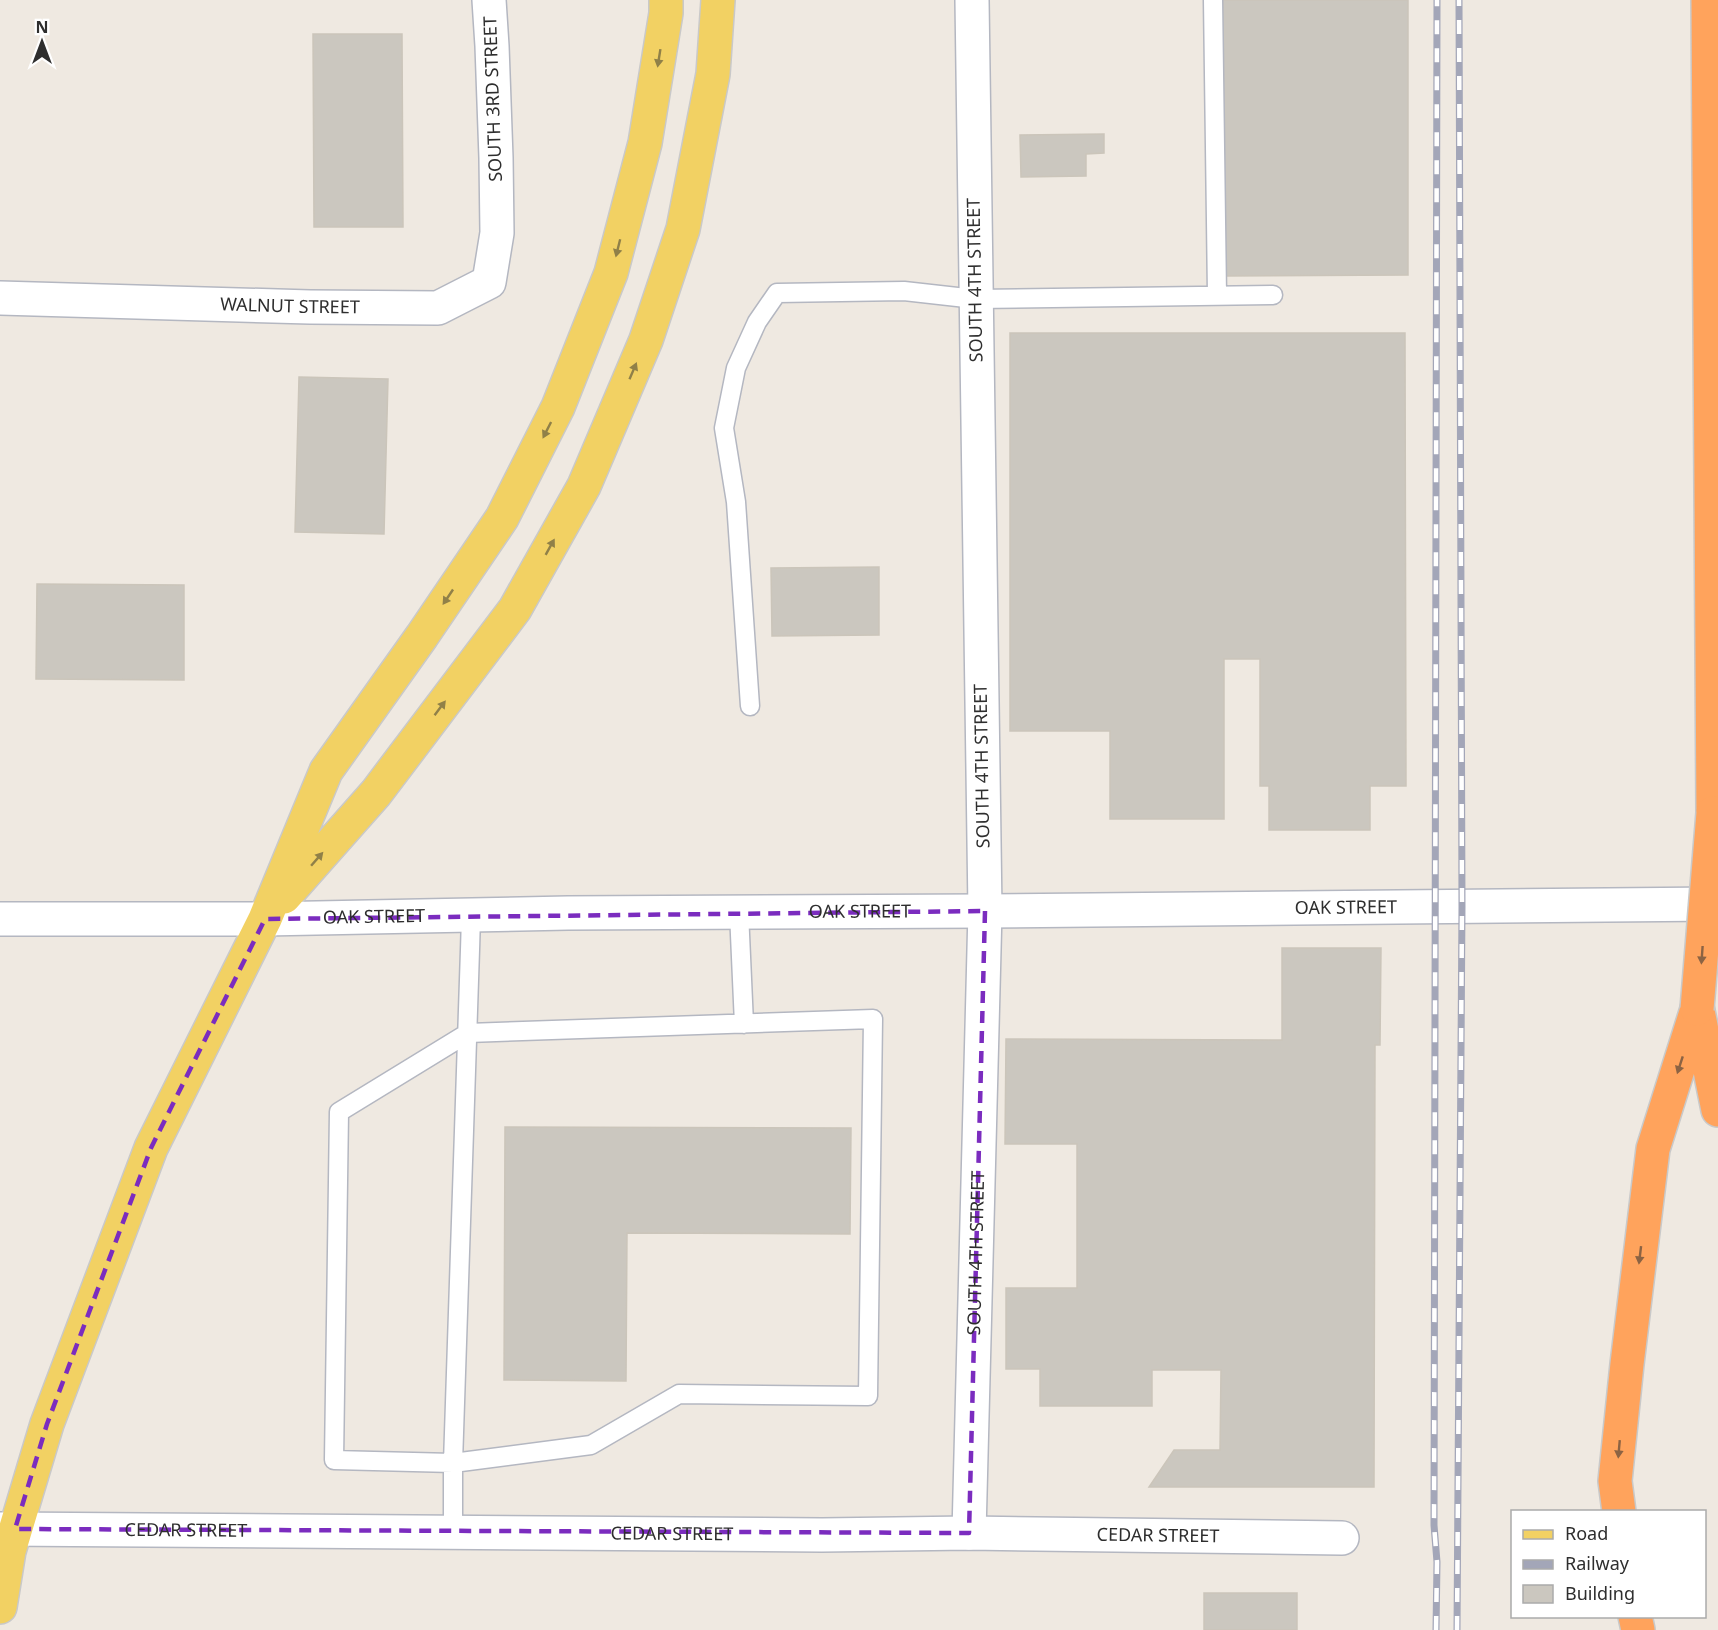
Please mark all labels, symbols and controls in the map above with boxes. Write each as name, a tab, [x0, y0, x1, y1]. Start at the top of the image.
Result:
north arrow	[12, 12, 72, 72]
text: N	[35, 16, 49, 38]
street label: SOUTH 3RD STREET	[477, 16, 507, 182]
one-way arrow	[654, 49, 663, 68]
street label: SOUTH 4TH STREET	[961, 198, 987, 362]
one-way arrow	[612, 239, 622, 258]
street label: WALNUT STREET	[220, 291, 360, 318]
one-way arrow	[629, 362, 638, 380]
one-way arrow	[542, 421, 551, 438]
one-way arrow	[545, 539, 555, 556]
one-way arrow	[442, 589, 454, 605]
street label: SOUTH 4TH STREET	[968, 684, 994, 848]
one-way arrow	[434, 700, 446, 716]
one-way arrow	[310, 852, 323, 867]
street label: OAK STREET	[1295, 894, 1397, 919]
street label: OAK STREET	[809, 898, 911, 923]
street label: OAK STREET	[323, 903, 425, 929]
one-way arrow	[1697, 946, 1707, 965]
one-way arrow	[1675, 1056, 1684, 1074]
street label: SOUTH 4TH STREET	[961, 1170, 989, 1336]
one-way arrow	[1635, 1246, 1645, 1265]
one-way arrow	[1614, 1440, 1624, 1459]
legend	[1511, 1510, 1706, 1618]
street label: CEDAR STREET	[125, 1517, 247, 1542]
street label: CEDAR STREET	[611, 1520, 733, 1545]
text: Road	[1565, 1521, 1608, 1545]
street label: CEDAR STREET	[1096, 1522, 1219, 1547]
text: Railway	[1565, 1551, 1630, 1575]
text: Building	[1565, 1581, 1635, 1605]

